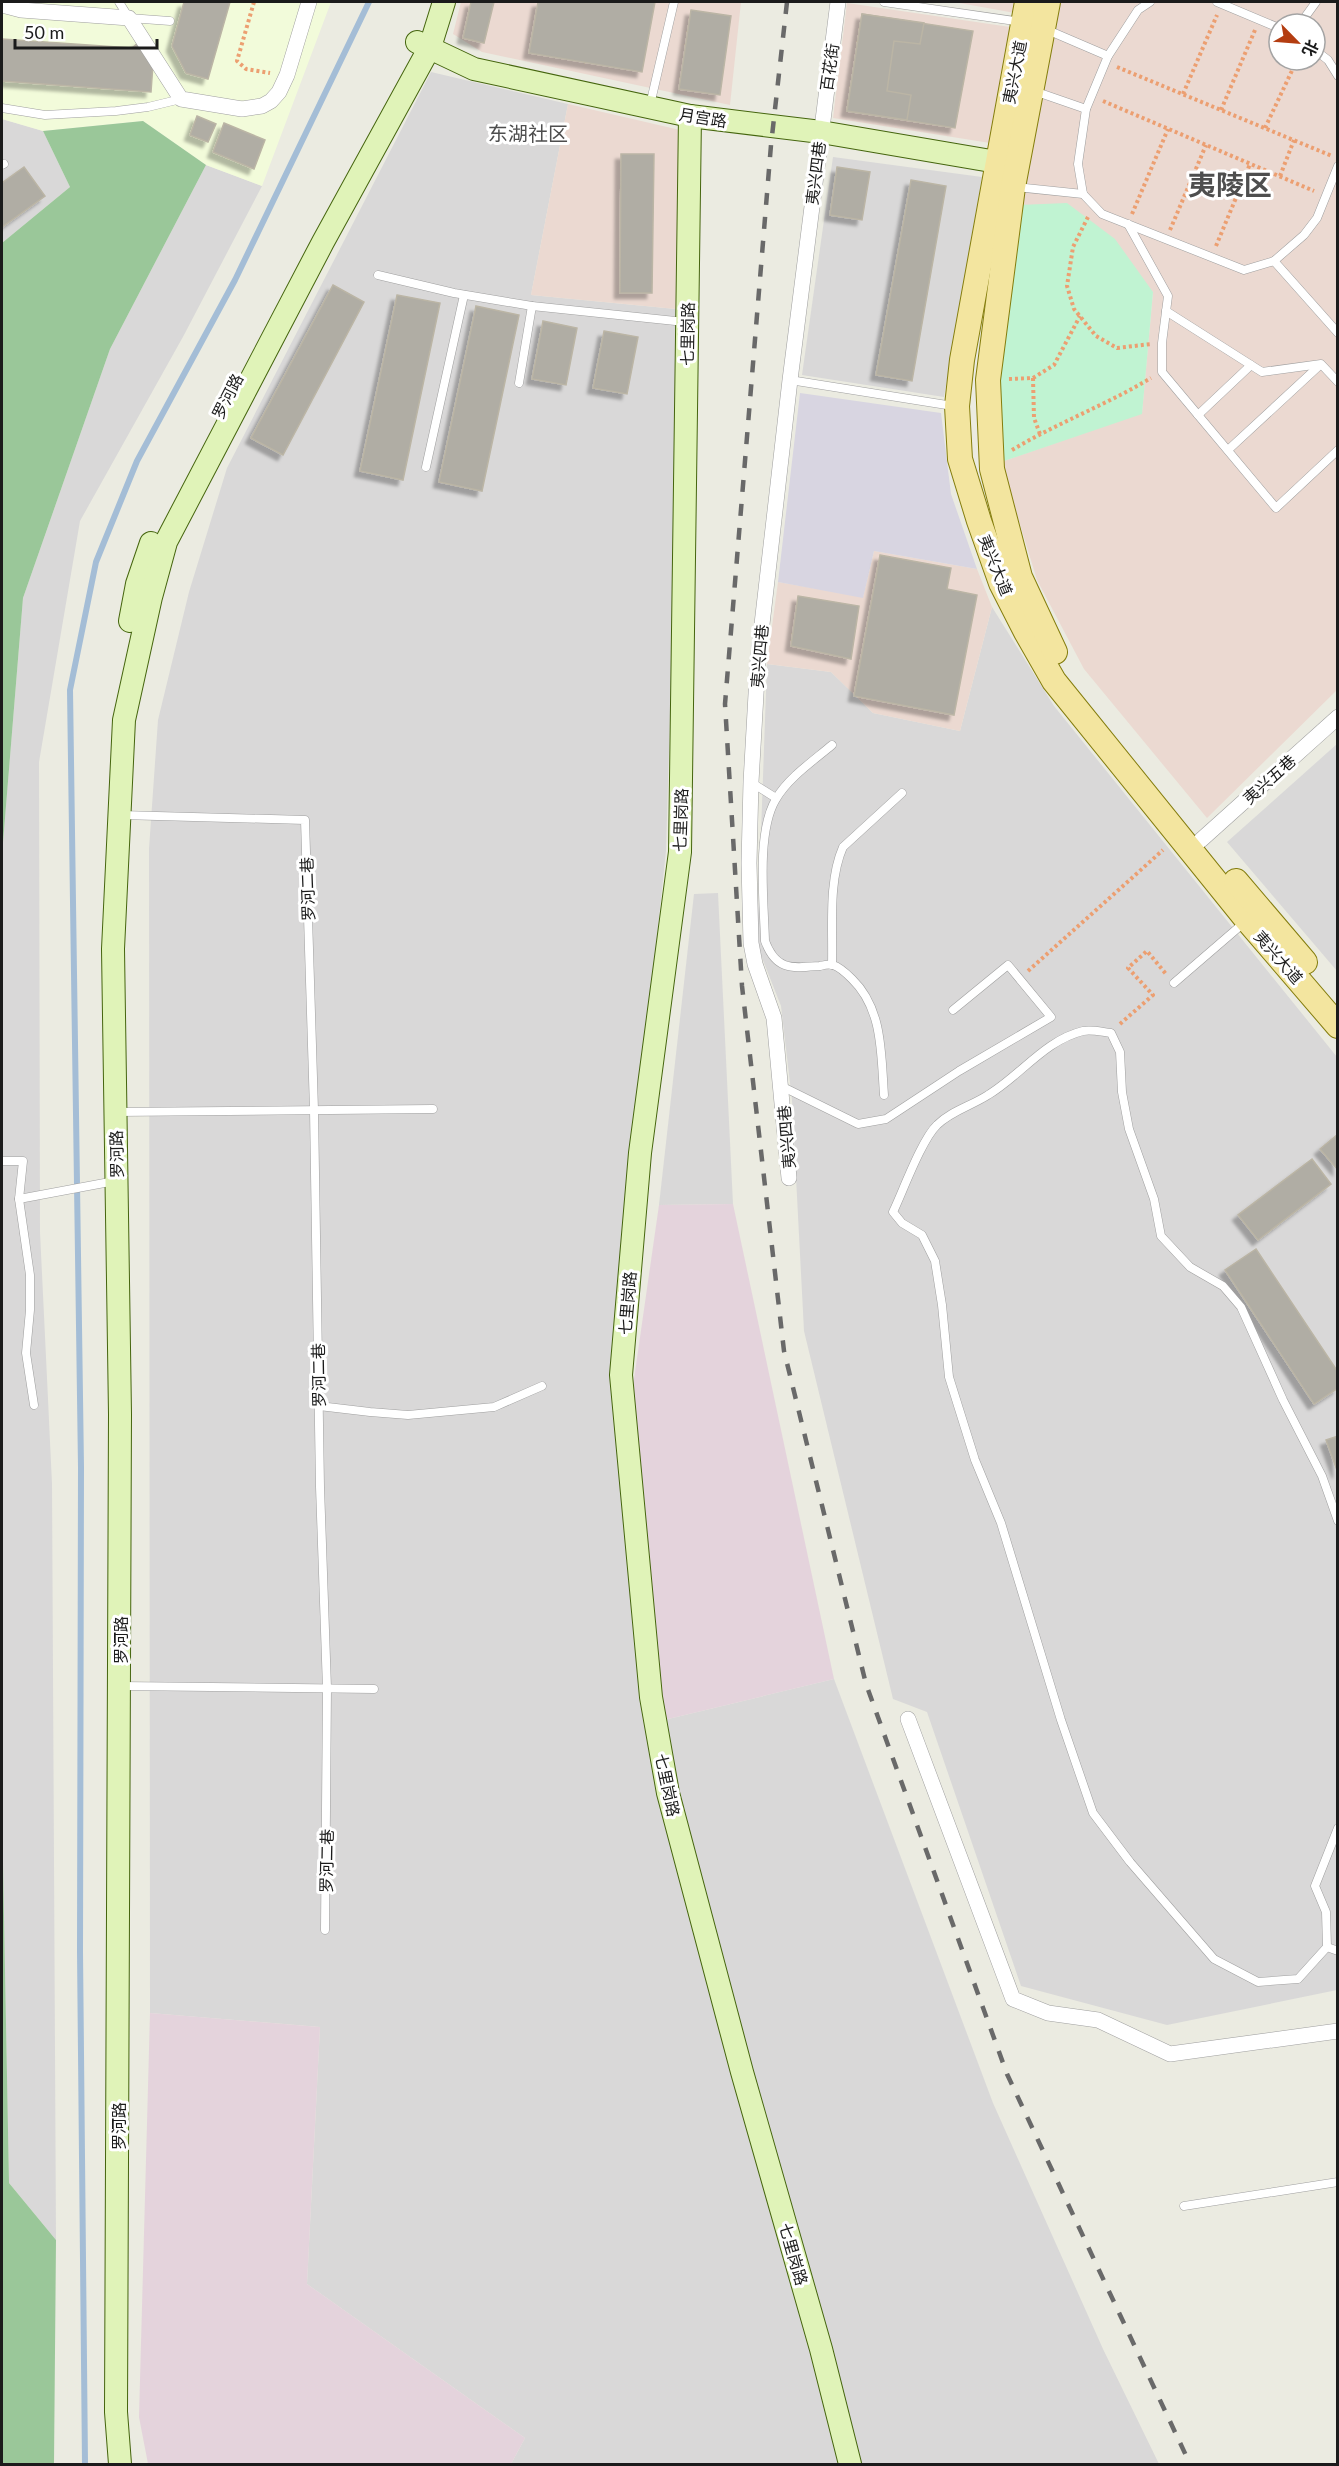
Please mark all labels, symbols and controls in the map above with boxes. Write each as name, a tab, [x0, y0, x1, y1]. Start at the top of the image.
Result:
scale bar	[15, 12, 158, 50]
north arrow	[1267, 12, 1327, 72]
text: 50 m	[24, 21, 64, 43]
text: 北	[1299, 37, 1323, 60]
street label: 夷兴大道	[999, 39, 1029, 105]
street label: 百花街	[816, 42, 842, 92]
street label: 月宫路	[678, 104, 728, 130]
district label: 东湖社区	[488, 121, 568, 145]
street label: 夷兴四巷	[802, 140, 828, 206]
district label: 夷陵区	[1188, 167, 1272, 201]
street label: 七里岗路	[677, 302, 697, 366]
street label: 罗河路	[208, 370, 246, 422]
street label: 夷兴大道	[975, 532, 1017, 598]
street label: 夷兴四巷	[747, 623, 771, 689]
street label: 夷兴五巷	[1239, 751, 1299, 807]
street label: 七里岗路	[669, 788, 691, 852]
street label: 罗河二巷	[296, 857, 318, 921]
street label: 夷兴大道	[1251, 927, 1307, 987]
street label: 夷兴四巷	[774, 1104, 798, 1170]
street label: 罗河路	[106, 1130, 126, 1178]
street label: 七里岗路	[615, 1270, 639, 1336]
street label: 罗河二巷	[308, 1343, 328, 1407]
street label: 罗河路	[111, 1616, 130, 1664]
street label: 七里岗路	[652, 1752, 684, 1818]
street label: 罗河二巷	[316, 1829, 336, 1893]
street label: 罗河路	[109, 2102, 128, 2150]
street label: 七里岗路	[776, 2221, 812, 2287]

